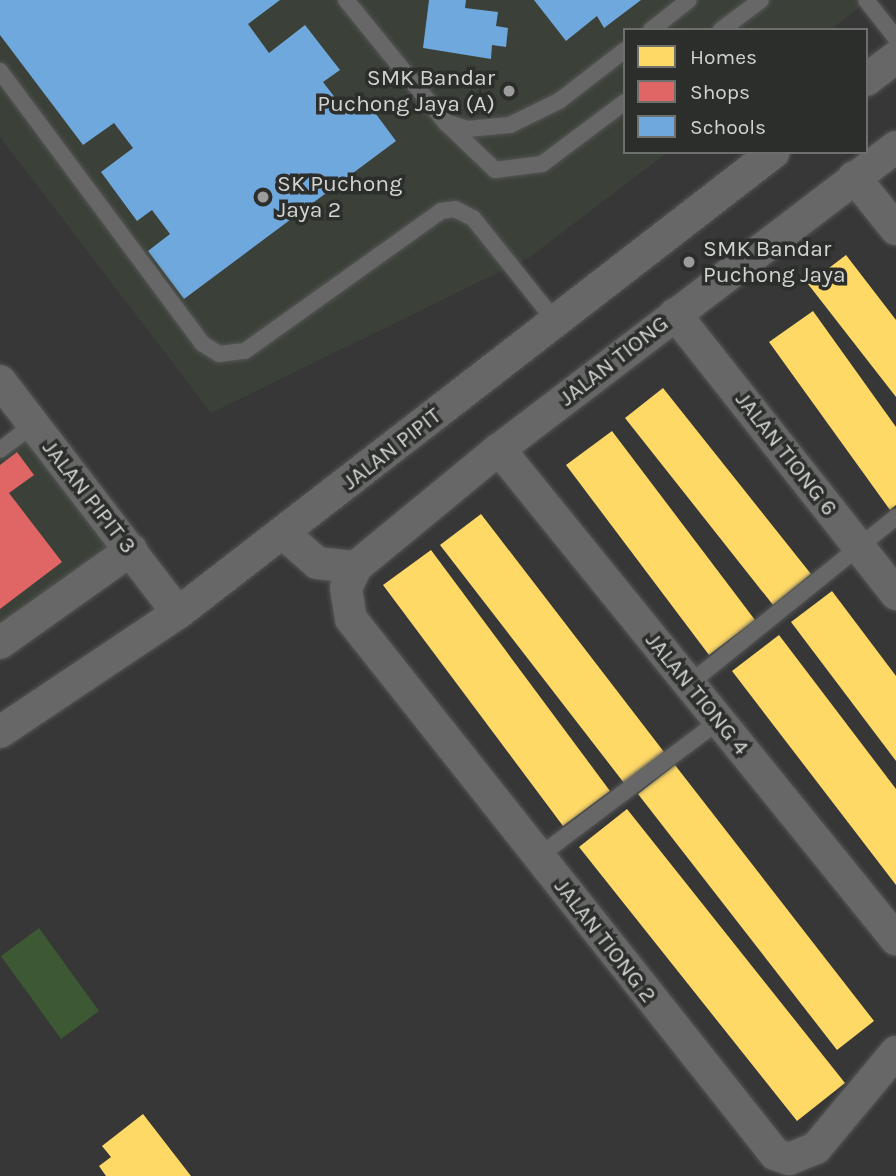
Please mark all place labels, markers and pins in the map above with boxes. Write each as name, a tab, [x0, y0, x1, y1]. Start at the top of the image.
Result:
place label: SMK Bandar Puchong Jaya (A)	[317, 64, 495, 118]
marker: SMK Bandar Puchong Jaya (A)	[501, 83, 517, 99]
place label: SK Puchong Jaya 2	[277, 170, 402, 224]
marker: SK Puchong Jaya 2	[255, 189, 271, 205]
place label: SMK Bandar Puchong Jaya	[703, 235, 846, 289]
marker: SMK Bandar Puchong Jaya	[681, 254, 697, 270]

